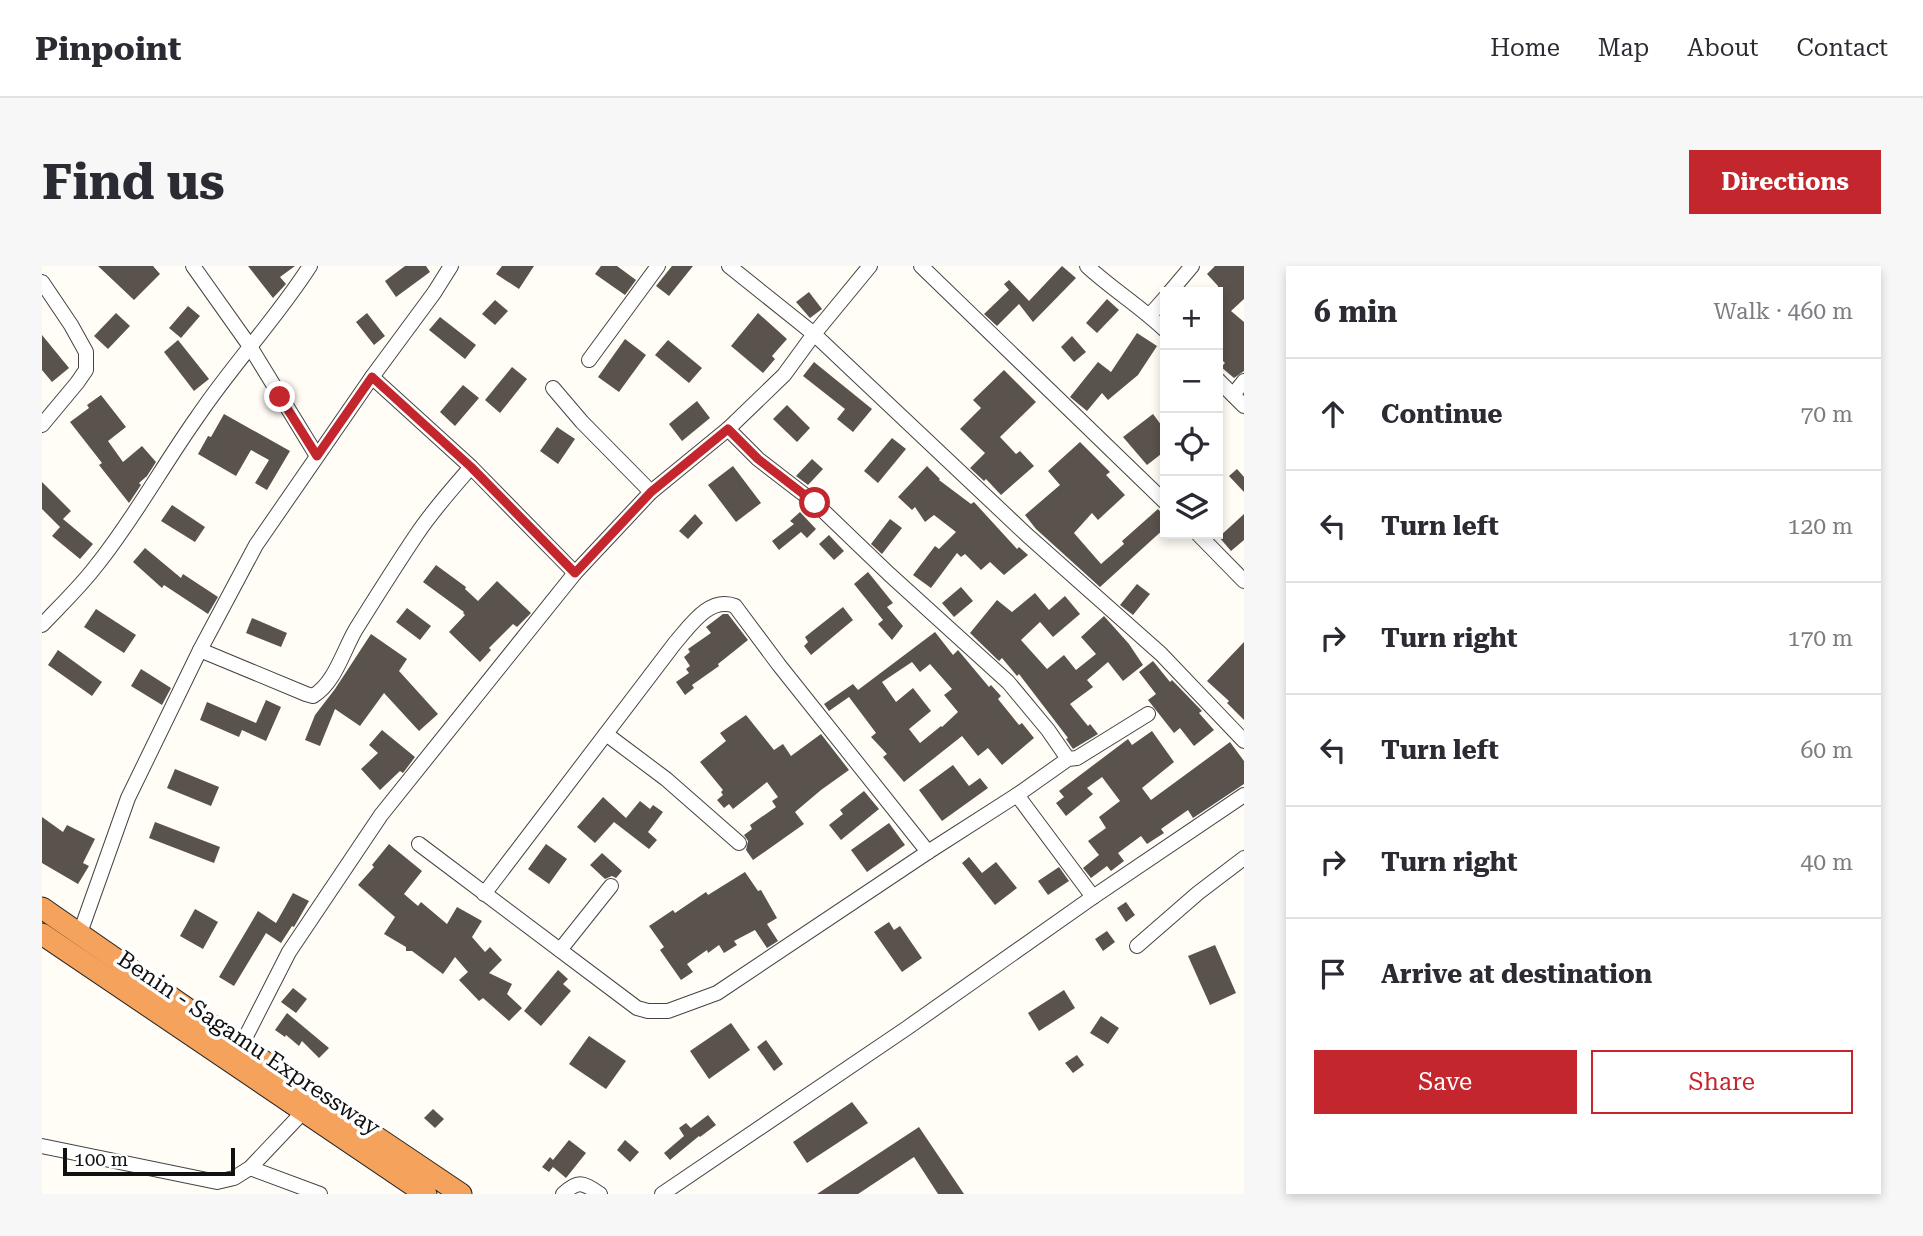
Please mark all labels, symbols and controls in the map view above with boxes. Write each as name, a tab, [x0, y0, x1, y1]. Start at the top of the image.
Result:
text: Pinpoint	[35, 29, 181, 68]
text: Home	[1490, 34, 1560, 62]
text: Map	[1598, 34, 1649, 62]
text: About	[1687, 34, 1758, 62]
text: Contact	[1796, 34, 1888, 62]
button: Directions	[1689, 150, 1881, 214]
text: Find us	[42, 154, 225, 211]
map controls	[1160, 287, 1223, 539]
button: +	[1160, 287, 1223, 350]
text: 6 min	[1314, 294, 1397, 329]
text: Walk · 460 m	[1714, 298, 1853, 325]
button: −	[1160, 350, 1223, 413]
route end	[264, 381, 295, 412]
icon: ahead	[1314, 395, 1352, 433]
text: Continue	[1381, 399, 1503, 429]
text: 70 m	[1800, 401, 1853, 428]
button: locate	[1160, 413, 1223, 476]
button: layers	[1160, 476, 1223, 539]
route start	[799, 487, 830, 518]
icon: left	[1314, 507, 1352, 545]
text: Turn left	[1381, 511, 1499, 541]
text: 120 m	[1788, 513, 1853, 540]
icon: right	[1314, 619, 1352, 657]
text: Turn right	[1381, 623, 1517, 653]
text: 170 m	[1788, 625, 1853, 652]
icon: left	[1314, 731, 1352, 769]
text: Turn left	[1381, 735, 1499, 765]
text: 60 m	[1800, 737, 1853, 764]
icon: right	[1314, 843, 1352, 881]
text: Turn right	[1381, 847, 1517, 877]
text: 40 m	[1800, 849, 1853, 876]
street label: Benin - Sagamu Expressway	[112, 945, 385, 1142]
icon: arrive	[1314, 955, 1352, 993]
text: Arrive at destination	[1381, 959, 1652, 989]
button: Save	[1314, 1050, 1577, 1114]
button: Share	[1591, 1050, 1853, 1114]
scale bar	[63, 1145, 234, 1177]
text: 100 m	[74, 1148, 128, 1171]

